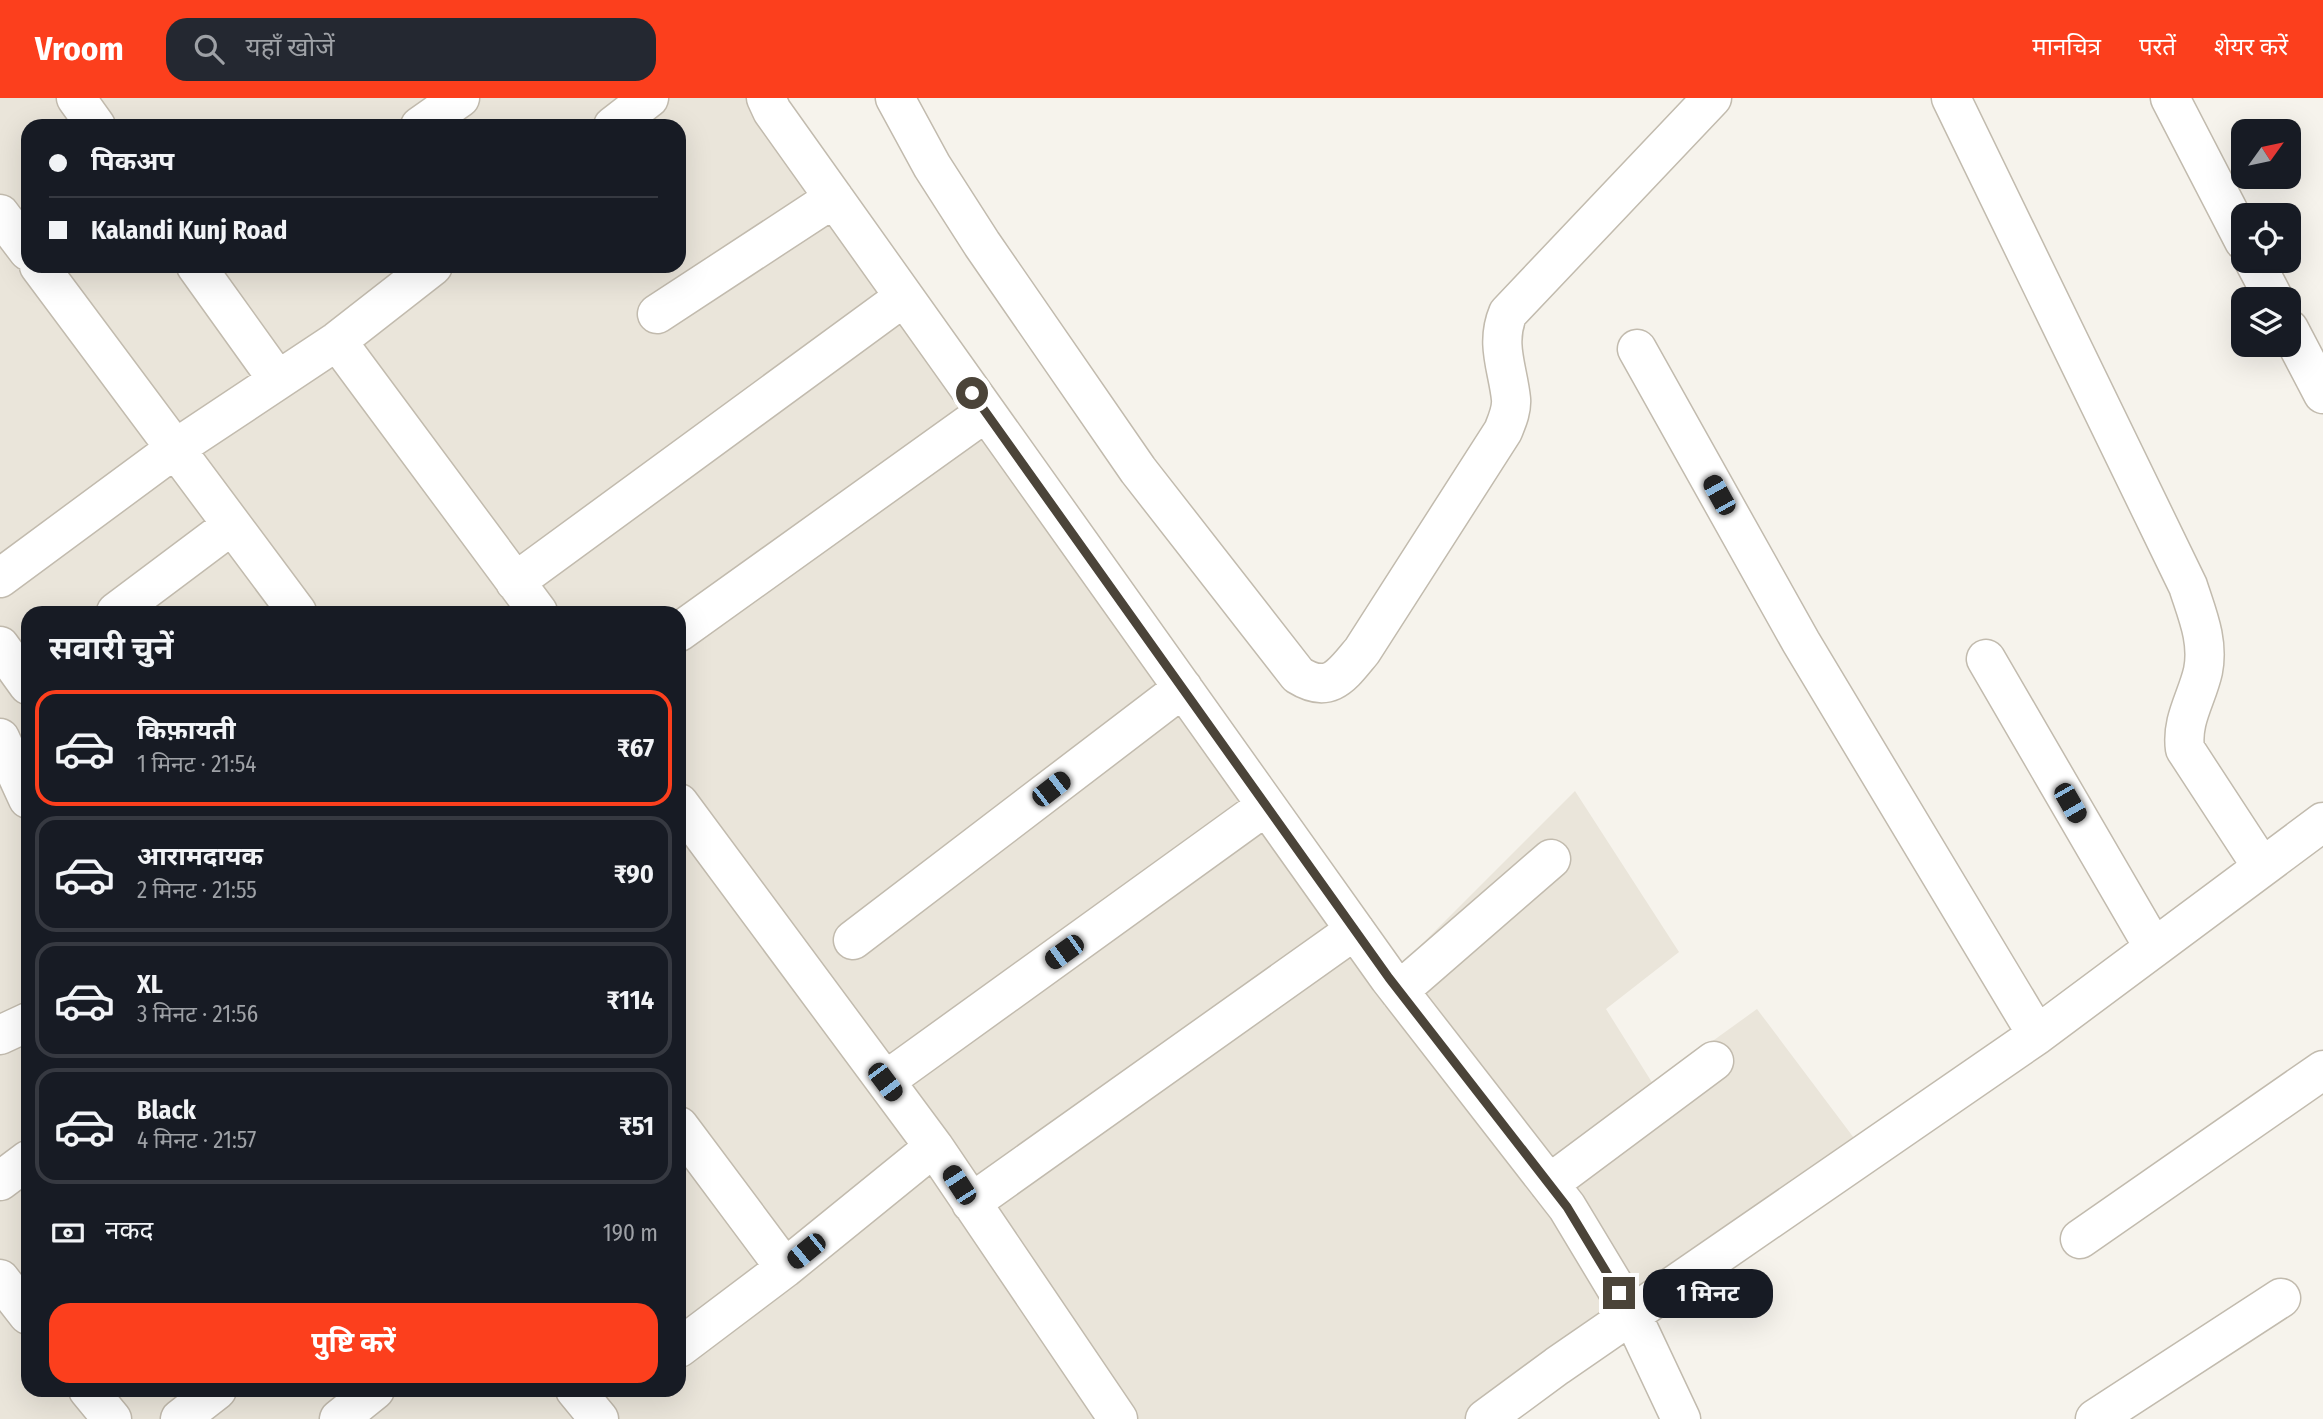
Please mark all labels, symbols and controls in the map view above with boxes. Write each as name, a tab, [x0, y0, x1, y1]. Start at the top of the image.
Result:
search box	[166, 18, 656, 81]
text: Vroom	[35, 29, 124, 69]
icon: search	[190, 30, 228, 68]
text: यहाँ खोजें	[246, 32, 335, 63]
text: मानचित्र	[2032, 33, 2101, 61]
text: परतें	[2139, 33, 2176, 61]
text: शेयर करें	[2214, 33, 2288, 61]
north arrow	[2231, 119, 2301, 189]
map controls	[2231, 119, 2301, 357]
text: पिकअप	[91, 146, 174, 177]
button: locate	[2231, 203, 2301, 273]
text: Kalandi Kunj Road	[91, 215, 287, 246]
button: layers	[2231, 287, 2301, 357]
route start	[956, 377, 988, 409]
car	[1700, 472, 1739, 518]
text: सवारी चुनें	[49, 629, 173, 667]
text: किफ़ायती	[137, 715, 236, 746]
icon: car	[53, 717, 116, 780]
text: ₹67	[617, 733, 654, 764]
text: 1 मिनट · 21:54	[137, 750, 256, 778]
car	[1028, 768, 1075, 810]
car	[2051, 780, 2090, 826]
text: आरामदायक	[137, 841, 263, 872]
icon: car	[53, 843, 116, 906]
text: ₹90	[614, 859, 654, 890]
text: 2 मिनट · 21:55	[137, 876, 257, 904]
car	[1041, 931, 1088, 973]
icon: car	[53, 969, 116, 1032]
text: XL	[137, 969, 163, 1000]
text: ₹114	[606, 985, 654, 1016]
text: 3 मिनट · 21:56	[137, 1000, 258, 1028]
car	[864, 1059, 907, 1105]
icon: car	[53, 1095, 116, 1158]
text: Black	[137, 1095, 196, 1126]
text: ₹51	[619, 1111, 654, 1142]
text: 4 मिनट · 21:57	[137, 1126, 256, 1154]
car	[939, 1162, 980, 1208]
icon: cash	[49, 1214, 87, 1252]
text: नकद	[105, 1215, 153, 1246]
text: 190 m	[603, 1219, 658, 1247]
car	[784, 1230, 829, 1272]
callout: 1 मिनट	[1644, 1268, 1773, 1318]
route end	[1603, 1277, 1635, 1309]
text: 1 मिनट	[1677, 1279, 1739, 1307]
button: पुष्टि करें	[49, 1303, 658, 1383]

